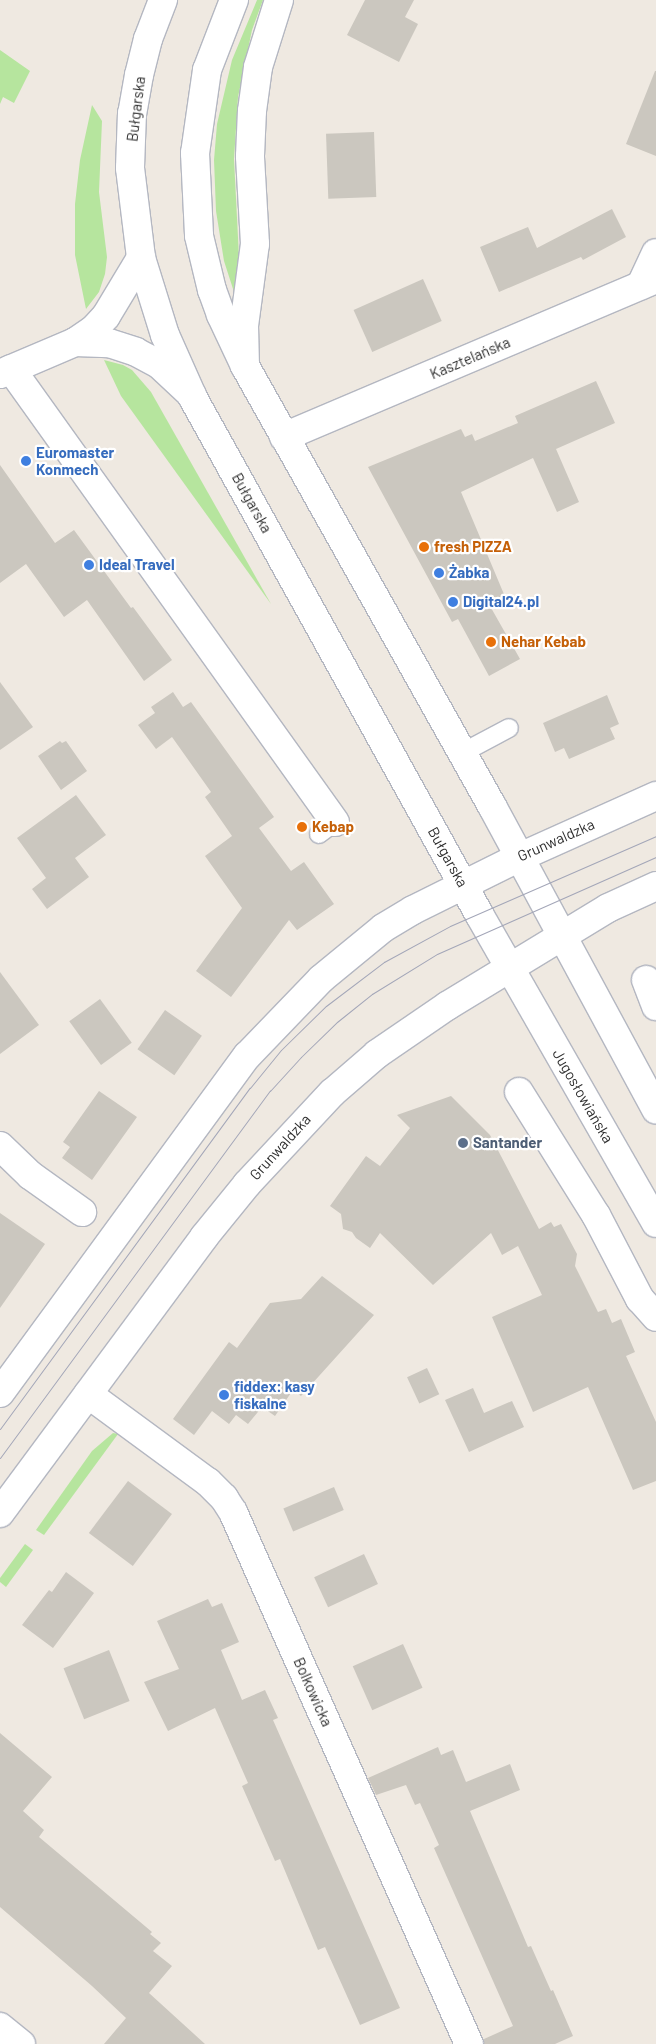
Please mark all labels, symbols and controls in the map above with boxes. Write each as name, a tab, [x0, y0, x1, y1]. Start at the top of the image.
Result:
street label: Bułgarska	[123, 75, 149, 143]
street label: Kasztelańska	[427, 333, 513, 383]
place label: Euromaster Konmech	[36, 443, 114, 478]
marker: Euromaster Konmech	[20, 455, 32, 467]
street label: Bułgarska	[228, 470, 276, 536]
place label: fresh PIZZA	[434, 538, 512, 556]
marker: fresh PIZZA	[418, 541, 430, 553]
place label: Ideal Travel	[99, 556, 175, 574]
marker: Ideal Travel	[83, 559, 95, 571]
place label: Żabka	[449, 564, 489, 582]
marker: Żabka	[433, 567, 445, 579]
place label: Digital24.pl	[463, 593, 539, 611]
marker: Digital24.pl	[447, 596, 459, 608]
place label: Nehar Kebab	[501, 633, 586, 651]
marker: Nehar Kebab	[485, 636, 497, 648]
street label: Grunwaldzka	[515, 815, 597, 865]
place label: Kebap	[312, 818, 354, 836]
marker: Kebap	[296, 821, 308, 833]
street label: Bułgarska	[424, 824, 472, 890]
street label: Jugosłowiańska	[549, 1046, 617, 1146]
street label: Grunwaldzka	[246, 1110, 314, 1184]
place label: Santander	[473, 1134, 542, 1152]
marker: Santander	[457, 1137, 469, 1149]
place label: fiddex: kasy fiskalne	[234, 1377, 315, 1412]
marker: fiddex: kasy fiskalne	[218, 1389, 230, 1401]
street label: Bolkowicka	[290, 1655, 336, 1729]

